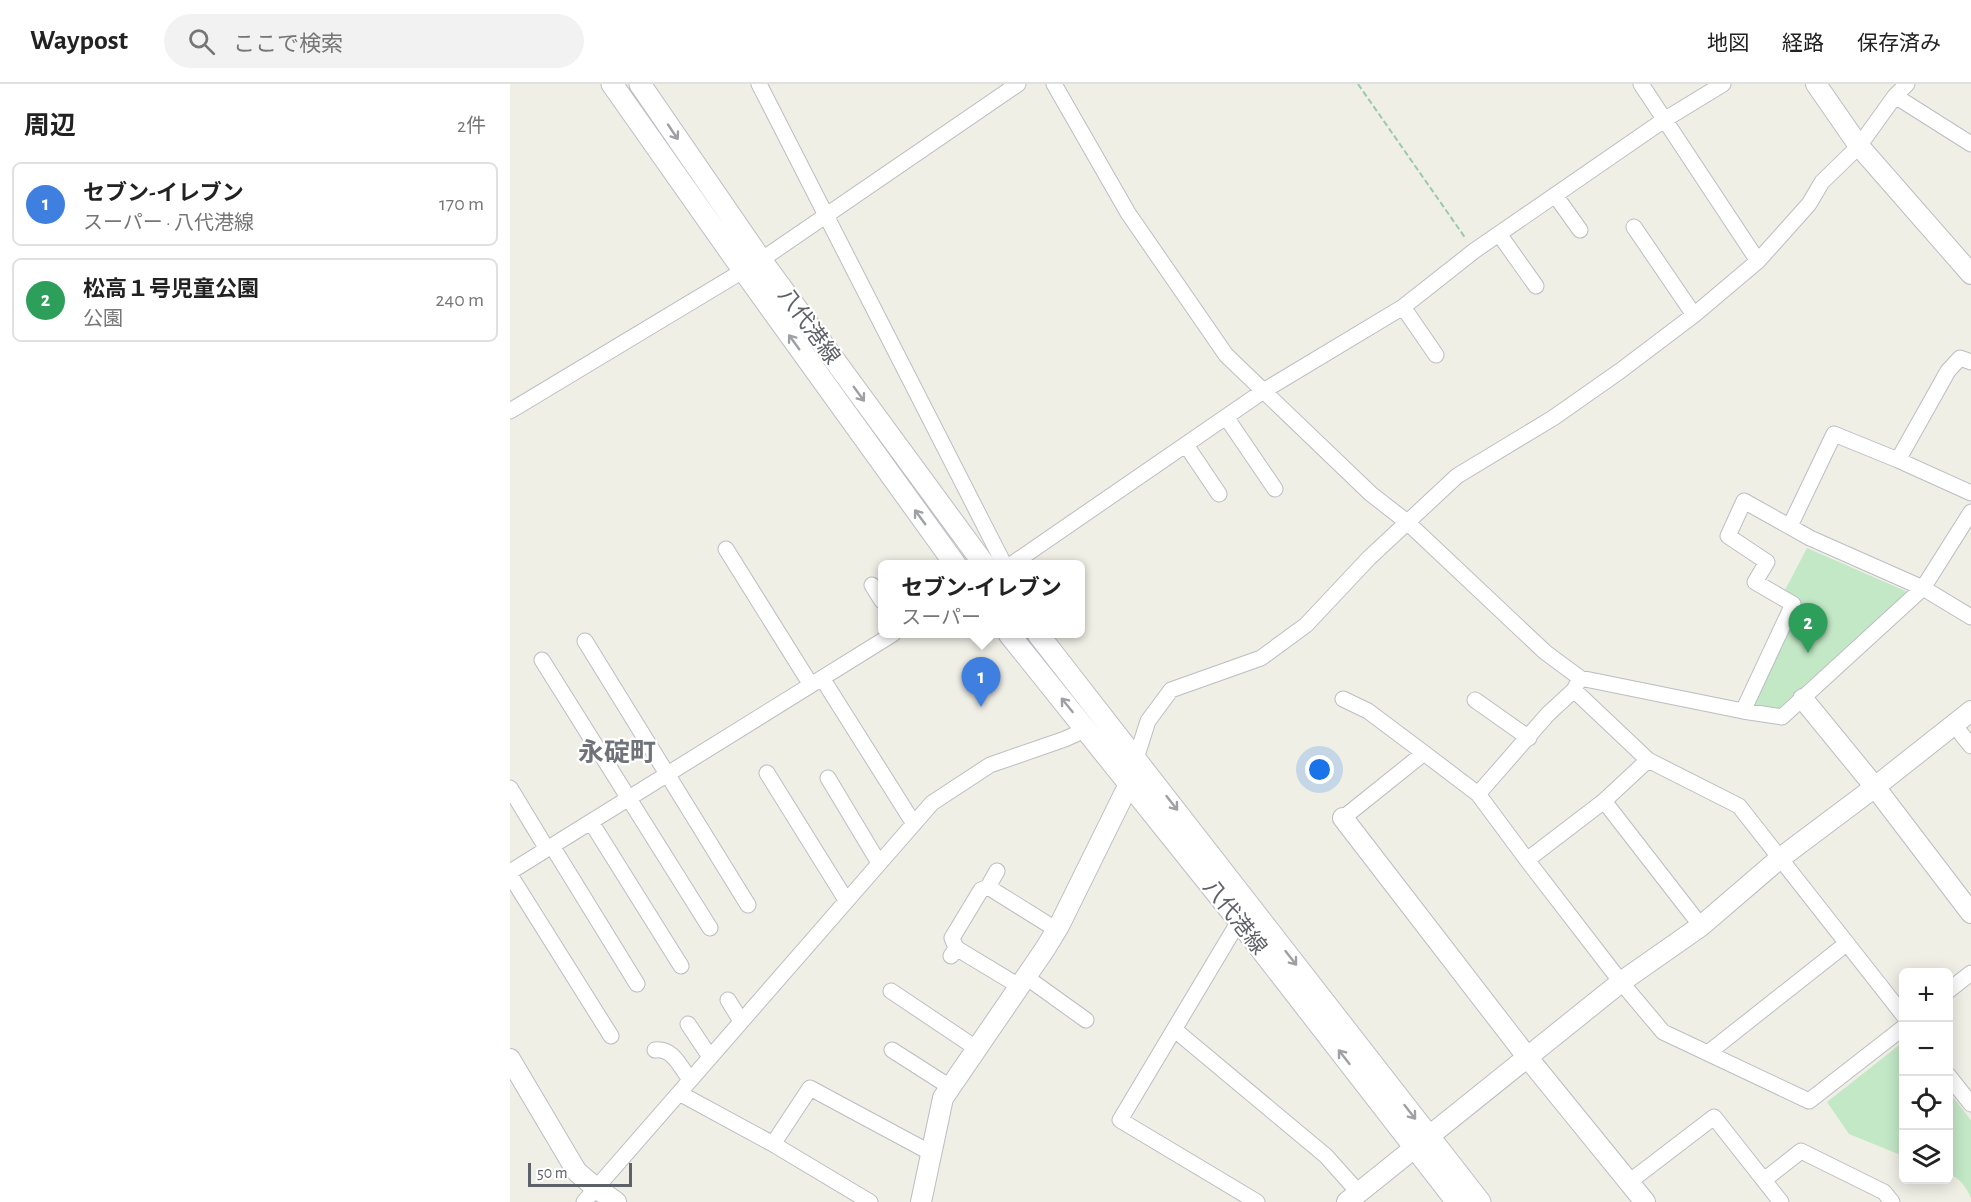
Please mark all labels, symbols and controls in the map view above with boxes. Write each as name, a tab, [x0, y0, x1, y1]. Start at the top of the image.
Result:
search box	[164, 14, 584, 68]
icon: search	[185, 25, 218, 58]
text: Waypost	[30, 27, 128, 55]
text: ここで検索	[233, 33, 343, 55]
text: 地図	[1707, 33, 1749, 54]
text: 経路	[1782, 33, 1824, 54]
text: 保存済み	[1857, 33, 1941, 54]
text: 周辺	[24, 113, 76, 139]
text: 2件	[457, 116, 486, 136]
one-way arrow	[667, 124, 679, 140]
text: セブン-イレブン	[83, 182, 244, 204]
text: 1	[42, 194, 49, 214]
text: 170 m	[439, 194, 484, 214]
text: スーパー · 八代港線	[83, 213, 254, 233]
text: 松高１号児童公園	[83, 278, 259, 300]
street label: 八代港線	[774, 283, 845, 368]
text: 2	[41, 290, 50, 310]
text: 240 m	[435, 290, 484, 310]
text: 公園	[83, 309, 123, 329]
one-way arrow	[788, 334, 800, 350]
one-way arrow	[853, 386, 865, 402]
one-way arrow	[914, 510, 927, 526]
popup	[878, 560, 1085, 638]
text: セブン-イレブン	[901, 577, 1062, 599]
pin: 2	[1788, 604, 1828, 653]
text: スーパー	[901, 608, 981, 628]
pin: 1	[962, 658, 1000, 707]
one-way arrow	[1061, 697, 1074, 713]
district label: 永碇町	[578, 738, 656, 766]
your location	[1305, 755, 1334, 784]
one-way arrow	[1165, 795, 1178, 811]
street label: 八代港線	[1199, 875, 1272, 958]
one-way arrow	[1285, 949, 1297, 965]
map controls	[1899, 968, 1953, 1184]
button: +	[1899, 968, 1953, 1022]
button: −	[1899, 1022, 1953, 1076]
one-way arrow	[1337, 1049, 1350, 1065]
button: locate	[1899, 1076, 1953, 1130]
one-way arrow	[1404, 1104, 1417, 1120]
button: layers	[1899, 1130, 1953, 1184]
scale bar	[528, 1160, 632, 1188]
text: 50 m	[537, 1165, 568, 1181]

